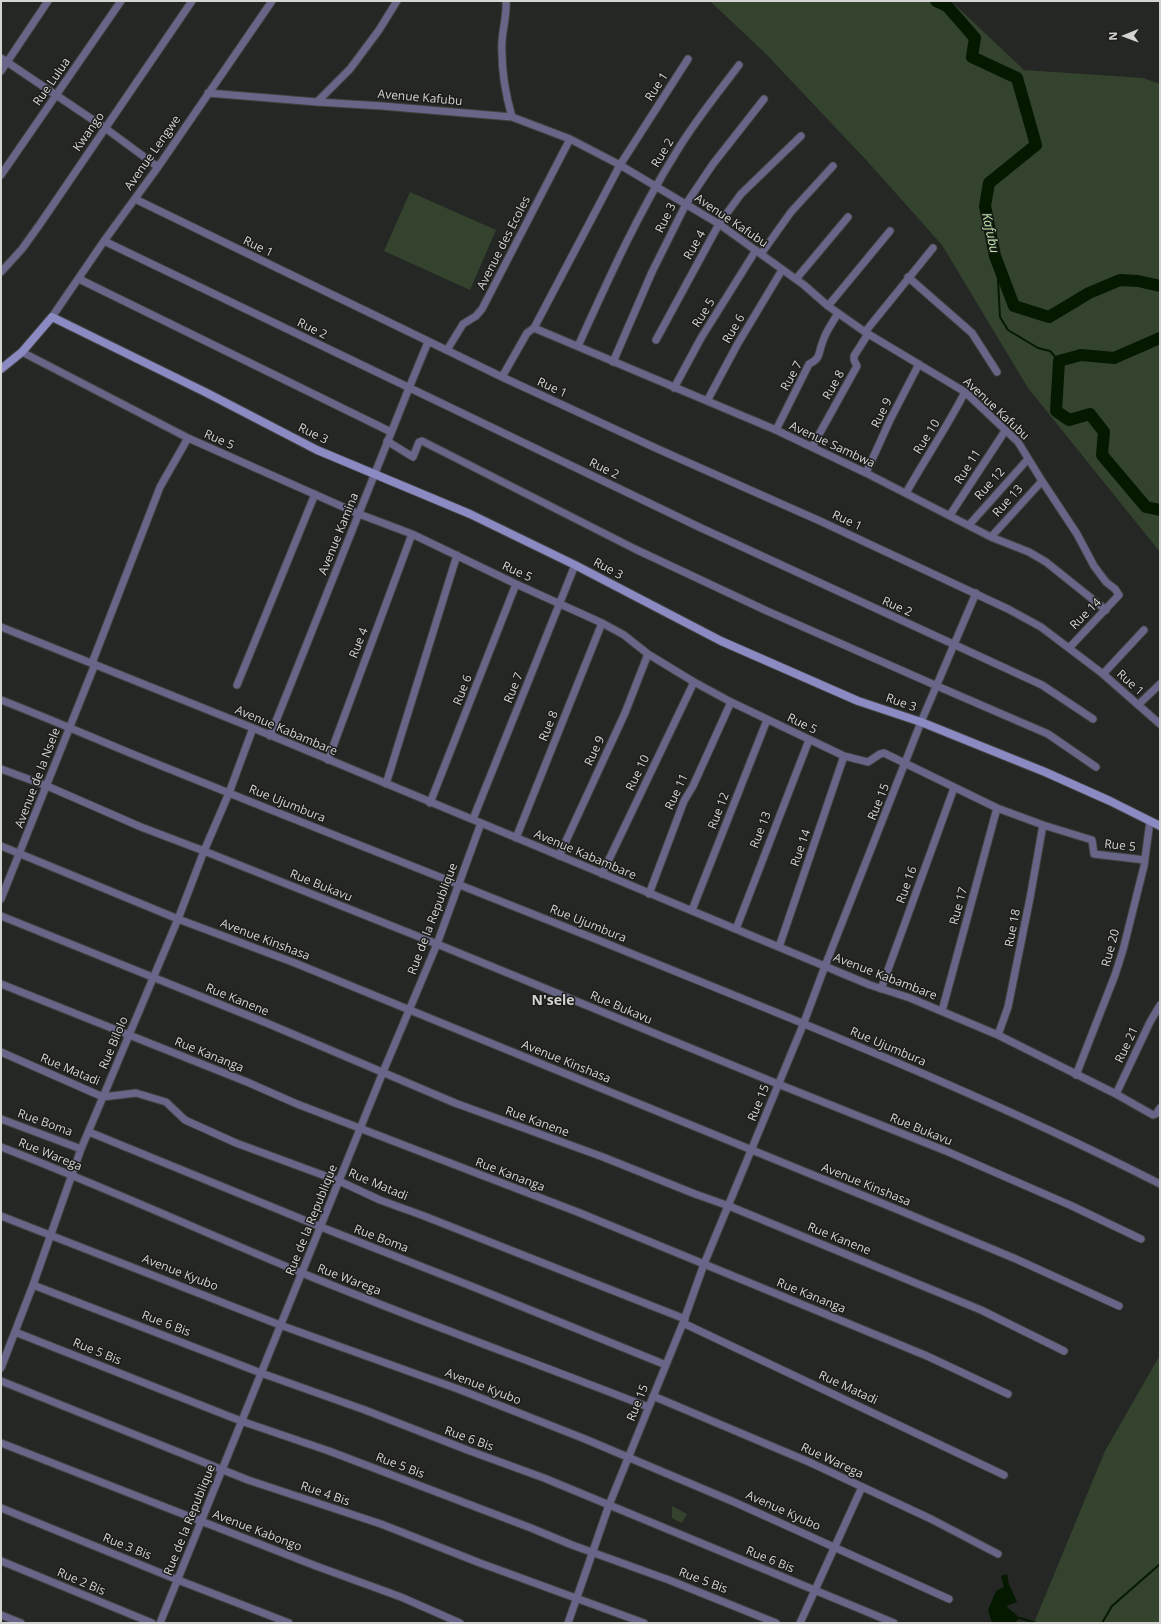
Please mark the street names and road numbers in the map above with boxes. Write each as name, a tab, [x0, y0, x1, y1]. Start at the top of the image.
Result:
street label: Rue Lulua	[30, 55, 74, 109]
street label: Rue 1	[642, 70, 672, 104]
street label: Avenue Kafubu	[377, 87, 463, 109]
street label: Kwango	[70, 110, 108, 154]
street label: Avenue Lengwe	[122, 113, 184, 193]
street label: Rue 2	[649, 136, 677, 170]
street label: Avenue Kafubu	[692, 191, 770, 251]
street label: Avenue des Ecoles	[474, 194, 534, 292]
street label: Rue 3	[653, 201, 679, 235]
street label: Rue 4	[681, 228, 709, 262]
street label: Rue 1	[241, 234, 275, 260]
street label: Rue 5	[690, 296, 718, 330]
street label: Rue 6	[720, 312, 748, 346]
street label: Rue 2	[295, 316, 329, 342]
street label: Rue 7	[778, 359, 806, 393]
street label: Rue 8	[820, 368, 848, 402]
street label: Rue 1	[535, 375, 569, 401]
street label: Avenue Kafubu	[960, 375, 1032, 443]
street label: Rue 9	[869, 396, 895, 430]
street label: Rue 10	[911, 417, 943, 457]
street label: Avenue Sambwa	[787, 419, 877, 471]
street label: Rue 3	[296, 421, 330, 447]
street label: Rue 5	[202, 427, 236, 453]
street label: Rue 11	[952, 447, 984, 487]
street label: Rue 2	[587, 456, 621, 482]
street label: Rue 12	[972, 465, 1008, 503]
street label: Rue 13	[990, 482, 1026, 520]
street label: Avenue Kamina	[316, 491, 362, 577]
street label: Rue 1	[830, 508, 864, 534]
street label: Rue 3	[591, 555, 625, 583]
street label: Rue 5	[500, 559, 534, 585]
street label: Rue 2	[880, 594, 914, 620]
street label: Rue 14	[1067, 595, 1105, 633]
street label: Rue 4	[347, 626, 371, 660]
street label: Rue 1	[1113, 667, 1147, 699]
street label: Rue 7	[501, 671, 527, 705]
street label: Rue 6	[451, 673, 475, 707]
street label: Rue 3	[884, 691, 918, 715]
street label: Avenue Kabambare	[233, 703, 339, 759]
street label: Rue 8	[536, 709, 562, 743]
street label: Rue 5	[785, 711, 819, 737]
street label: Avenue de la Nsele	[12, 726, 64, 830]
street label: Rue 9	[582, 734, 608, 768]
street label: Rue 10	[623, 753, 653, 793]
street label: Rue 11	[662, 772, 692, 812]
street label: Rue Ujumbura	[247, 782, 327, 826]
street label: Rue 15	[865, 782, 893, 822]
street label: Rue 12	[705, 791, 733, 831]
street label: Rue 13	[747, 810, 775, 850]
street label: Avenue Kabambare	[532, 827, 638, 883]
street label: Rue 14	[788, 828, 814, 868]
street label: Rue 5	[1104, 837, 1136, 855]
street label: Rue de la Republique	[405, 861, 461, 977]
street label: Rue 16	[894, 865, 920, 905]
street label: Rue Bukavu	[288, 867, 354, 905]
street label: Rue 17	[947, 886, 971, 926]
street label: Rue Ujumbura	[548, 902, 628, 946]
street label: Rue 18	[1002, 908, 1024, 948]
street label: Avenue Kinshasa	[218, 916, 312, 964]
street label: Rue 20	[1099, 928, 1123, 968]
street label: Avenue Kabambare	[831, 951, 939, 1003]
street label: Rue Kanene	[203, 981, 271, 1019]
street label: Rue Bukavu	[588, 988, 654, 1028]
street label: Rue Bilolo	[96, 1014, 132, 1072]
street label: Rue Ujumbura	[848, 1025, 928, 1069]
street label: Rue 21	[1112, 1025, 1142, 1065]
street label: Rue Kananga	[172, 1035, 246, 1075]
street label: Avenue Kinshasa	[519, 1038, 613, 1086]
street label: Rue Matadi	[38, 1051, 102, 1089]
street label: Rue 15	[745, 1083, 773, 1123]
street label: Rue Kanene	[503, 1104, 571, 1140]
street label: Rue Boma	[16, 1106, 74, 1140]
street label: Rue Bukavu	[888, 1111, 954, 1149]
street label: Rue Warega	[16, 1136, 84, 1174]
street label: Rue Kananga	[473, 1155, 547, 1195]
street label: Avenue Kinshasa	[819, 1161, 913, 1209]
street label: Rue de la Republique	[283, 1162, 341, 1278]
street label: Rue Matadi	[346, 1166, 410, 1204]
street label: Rue Kanene	[805, 1220, 873, 1258]
street label: Rue Boma	[352, 1222, 410, 1256]
street label: Avenue Kyubo	[140, 1252, 220, 1294]
street label: Rue Warega	[315, 1261, 383, 1299]
street label: Rue Kananga	[774, 1276, 848, 1316]
street label: Rue 6 Bis	[140, 1308, 192, 1340]
street label: Rue 5 Bis	[71, 1336, 123, 1368]
street label: Avenue Kyubo	[443, 1366, 523, 1408]
street label: Rue Matadi	[816, 1368, 880, 1408]
street label: Rue 15	[624, 1383, 652, 1423]
street label: Rue 6 Bis	[443, 1423, 495, 1455]
street label: Rue Warega	[799, 1440, 865, 1482]
street label: Rue 5 Bis	[374, 1450, 426, 1482]
street label: Rue de la Republique	[161, 1462, 219, 1578]
street label: Rue 4 Bis	[298, 1479, 352, 1509]
street label: Avenue Kyubo	[743, 1488, 823, 1534]
street label: Avenue Kabongo	[210, 1507, 304, 1555]
street label: Rue 3 Bis	[101, 1531, 153, 1563]
street label: Rue 6 Bis	[744, 1544, 796, 1576]
street label: Rue 2 Bis	[55, 1565, 107, 1599]
street label: Rue 5 Bis	[677, 1565, 729, 1597]

